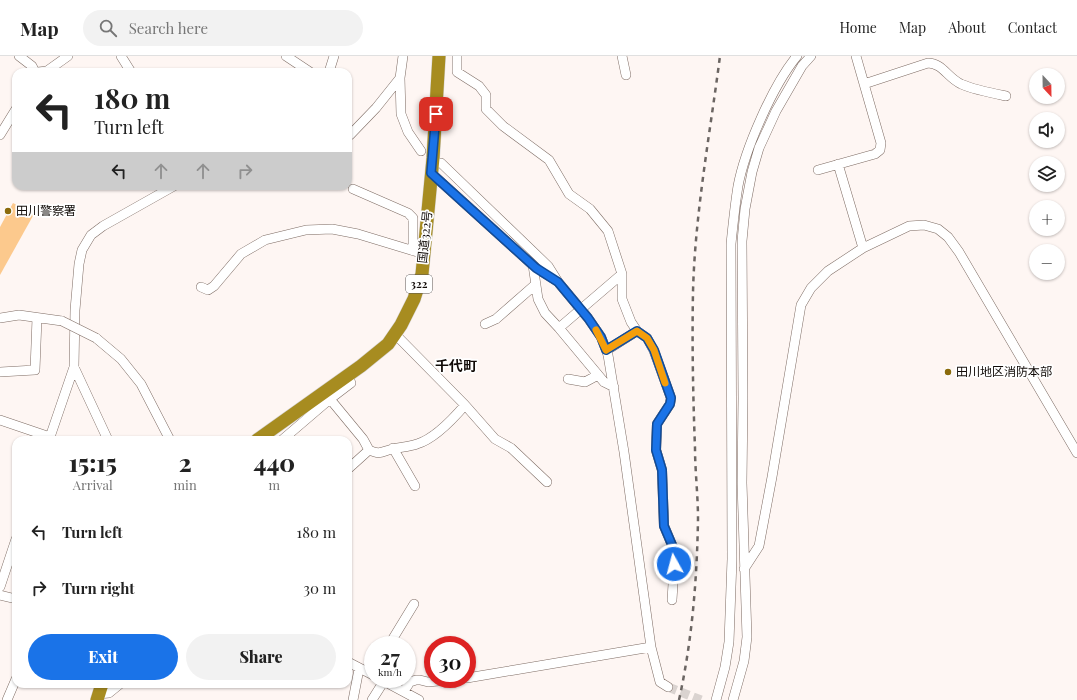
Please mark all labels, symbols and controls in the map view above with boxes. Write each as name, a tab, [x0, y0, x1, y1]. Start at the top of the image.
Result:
search box	[83, 10, 363, 46]
text: Map	[20, 15, 59, 41]
icon: search	[97, 17, 119, 39]
text: Search here	[129, 18, 208, 38]
text: Home	[839, 18, 877, 37]
text: Map	[899, 18, 926, 37]
text: About	[948, 18, 986, 37]
text: Contact	[1008, 18, 1057, 37]
north arrow	[1029, 68, 1065, 104]
map controls	[1029, 68, 1065, 280]
text: 180 m	[94, 79, 170, 116]
icon: left	[28, 84, 80, 136]
pin	[419, 97, 453, 131]
icon: arrive	[425, 103, 447, 125]
button: sound	[1029, 112, 1065, 148]
text: Turn left	[94, 115, 164, 139]
button: layers	[1029, 156, 1065, 192]
icon: left	[108, 160, 130, 182]
icon: ahead	[150, 160, 172, 182]
icon: ahead	[192, 160, 214, 182]
icon: right	[234, 160, 256, 182]
button: +	[1029, 200, 1065, 236]
place label: 田川警察署	[16, 202, 76, 218]
marker: 田川警察署	[3, 206, 13, 216]
street label: 国道322号	[413, 210, 435, 264]
button: −	[1029, 244, 1065, 280]
road number: 322	[406, 275, 432, 293]
district label: 千代町	[435, 356, 477, 375]
place label: 田川地区消防本部	[956, 363, 1052, 379]
marker: 田川地区消防本部	[943, 367, 953, 377]
text: 15:15	[69, 446, 117, 478]
text: 2	[179, 446, 192, 478]
text: 440	[253, 446, 295, 478]
text: Arrival	[73, 476, 113, 493]
text: min	[174, 476, 197, 493]
text: m	[269, 476, 280, 493]
icon: left	[28, 521, 50, 543]
text: Turn left	[62, 522, 123, 542]
text: 180 m	[297, 522, 336, 542]
position arrow	[653, 543, 695, 585]
icon: right	[28, 577, 50, 599]
text: Turn right	[62, 578, 135, 598]
text: 30 m	[303, 578, 336, 598]
button: Exit	[28, 634, 178, 680]
button: Share	[186, 634, 336, 680]
speed limit sign: 30	[424, 636, 476, 688]
text: 27	[380, 643, 400, 670]
text: km/h	[378, 665, 402, 679]

